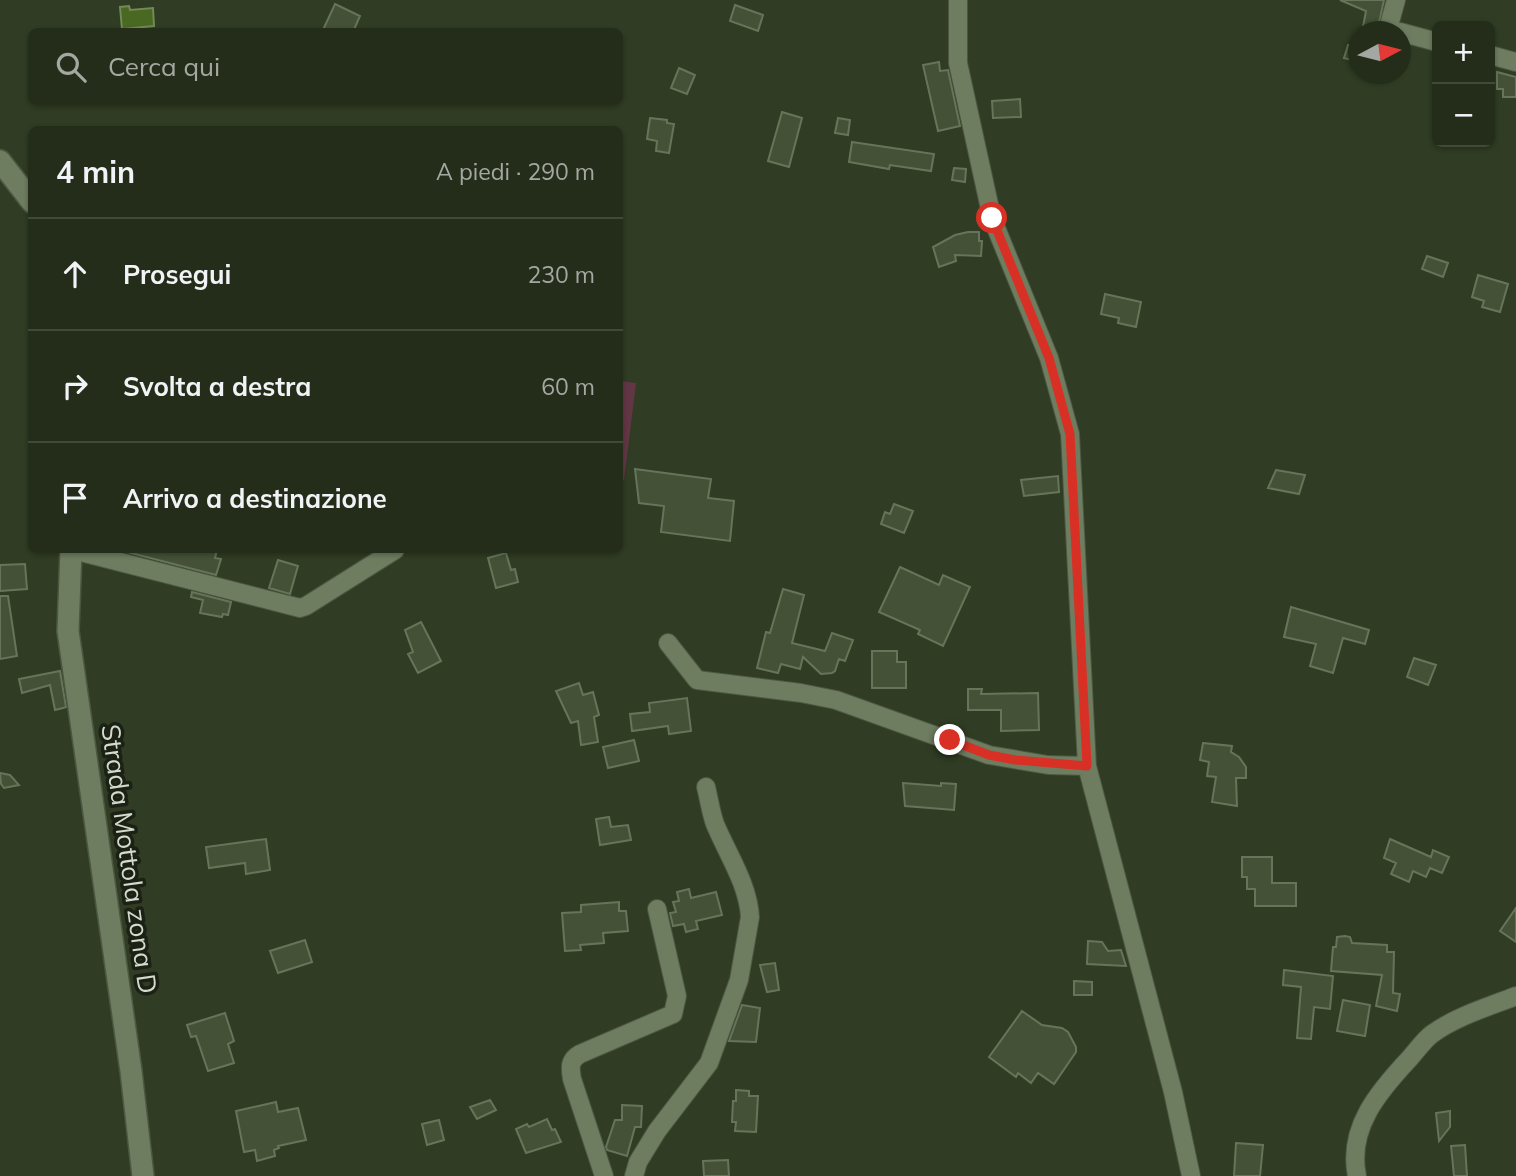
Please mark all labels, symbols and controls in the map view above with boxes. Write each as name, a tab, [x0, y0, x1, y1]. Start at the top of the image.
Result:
north arrow	[1348, 21, 1411, 84]
map controls	[1432, 21, 1495, 147]
button: +	[1432, 21, 1495, 84]
search box	[28, 28, 623, 105]
icon: search	[52, 48, 90, 86]
text: Cerca qui	[108, 50, 220, 83]
button: −	[1432, 84, 1495, 147]
text: 4 min	[56, 153, 135, 191]
text: A piedi · 290 m	[436, 157, 595, 186]
route start	[976, 202, 1007, 233]
icon: ahead	[56, 255, 94, 293]
text: Prosegui	[123, 258, 231, 291]
text: 230 m	[527, 260, 595, 289]
icon: right	[56, 367, 94, 405]
text: Svolta a destra	[123, 370, 311, 403]
text: 60 m	[541, 372, 595, 401]
icon: arrive	[56, 479, 94, 517]
text: Arrivo a destinazione	[123, 482, 387, 515]
street label: Strada Mottola zona D	[94, 722, 165, 996]
route end	[934, 724, 965, 755]

